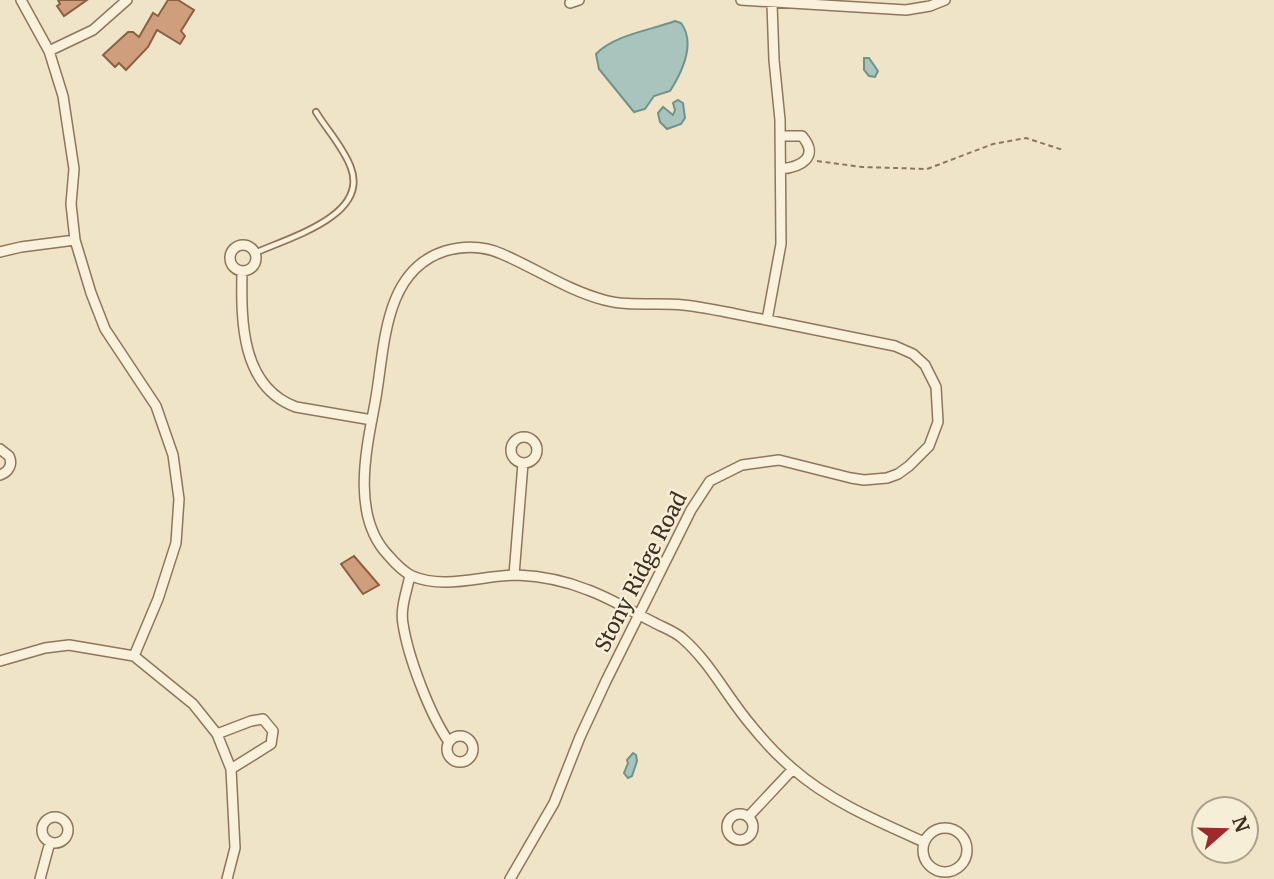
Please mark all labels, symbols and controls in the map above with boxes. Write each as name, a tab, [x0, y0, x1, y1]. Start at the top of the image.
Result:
street label: Stony Ridge Road	[588, 487, 693, 656]
north arrow	[1190, 795, 1260, 865]
text: N	[1227, 813, 1255, 835]

